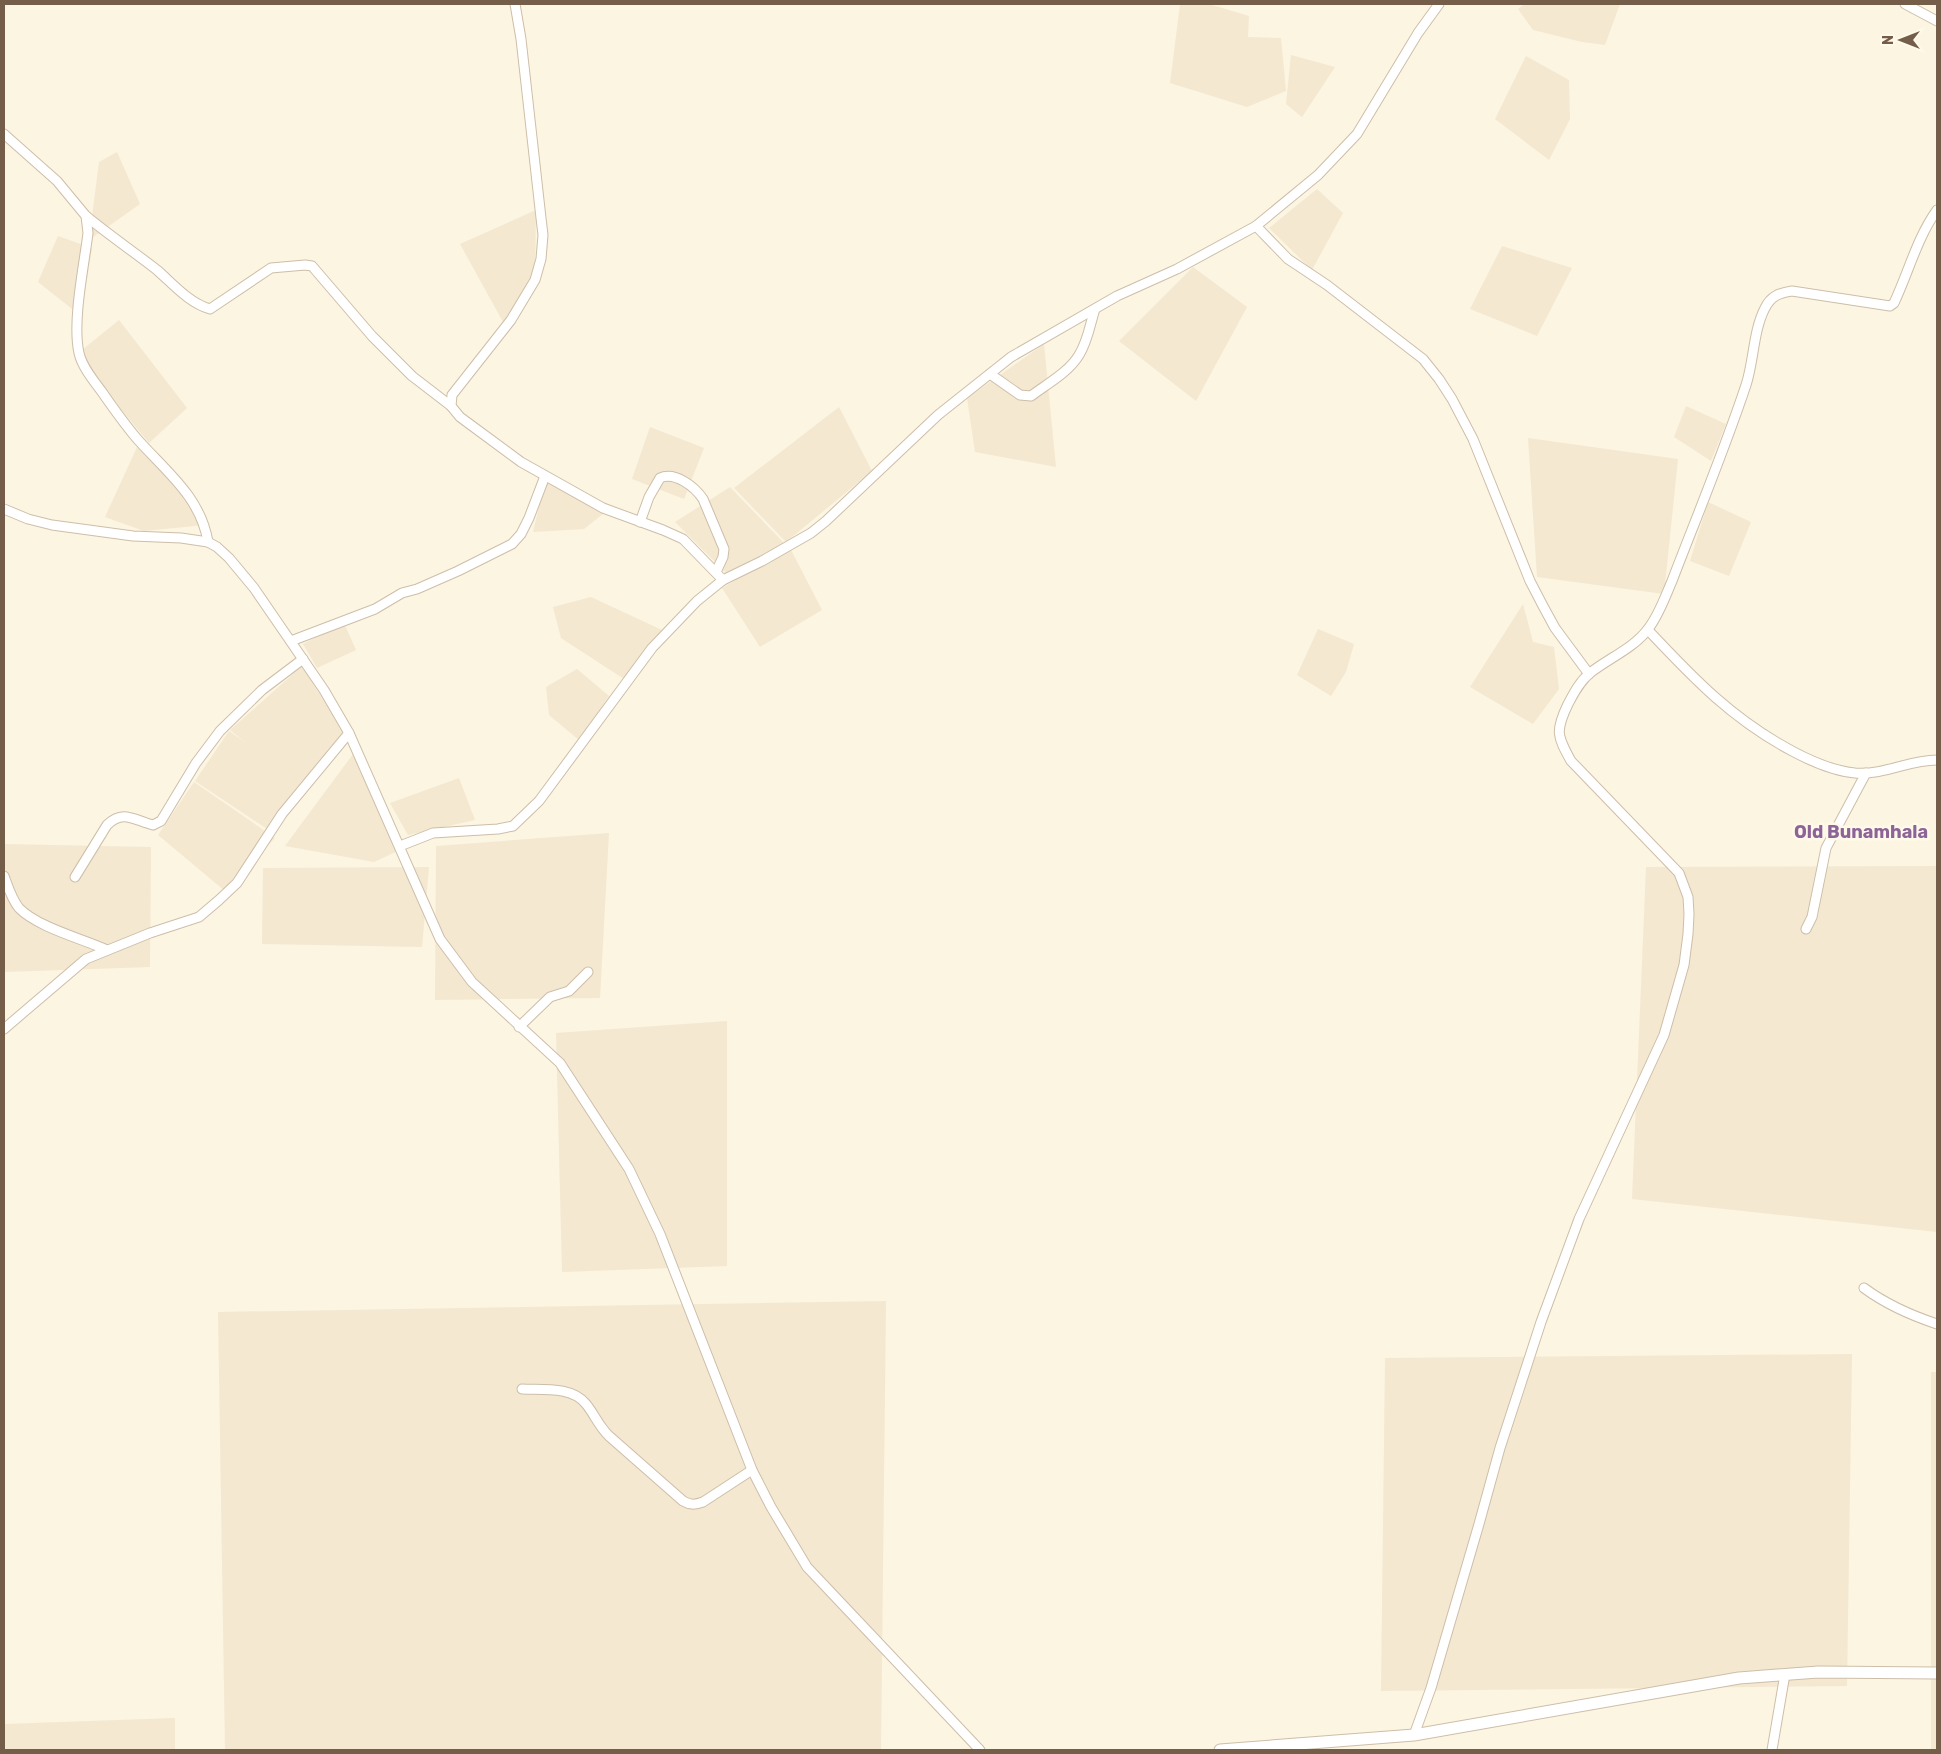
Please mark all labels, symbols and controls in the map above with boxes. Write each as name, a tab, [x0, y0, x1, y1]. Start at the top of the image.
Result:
north arrow	[1876, 15, 1926, 65]
text: N	[1880, 35, 1897, 45]
district label: Old Bunamhala	[1794, 821, 1928, 843]

